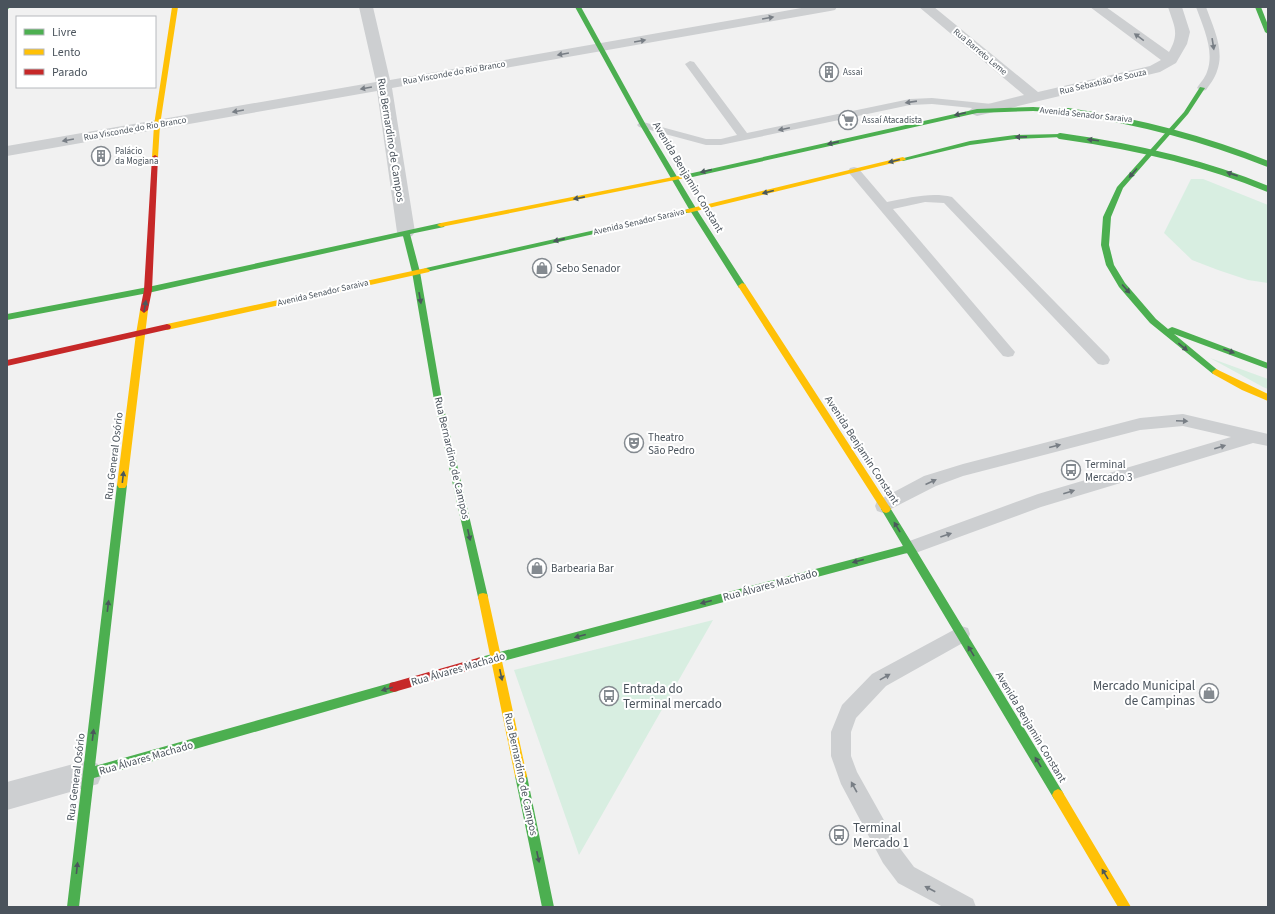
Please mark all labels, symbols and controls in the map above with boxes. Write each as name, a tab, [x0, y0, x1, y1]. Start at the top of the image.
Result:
one-way arrow	[762, 15, 774, 21]
legend	[16, 16, 156, 88]
text: Livre	[52, 24, 76, 41]
street label: Rua Barreto Leme	[950, 25, 1010, 79]
one-way arrow	[1134, 33, 1144, 41]
one-way arrow	[634, 37, 646, 43]
one-way arrow	[1210, 38, 1216, 50]
text: Lento	[52, 44, 81, 61]
one-way arrow	[557, 51, 569, 57]
street label: Rua Visconde do Rio Branco	[402, 58, 506, 88]
building icon: Assai	[818, 61, 840, 83]
text: Parado	[52, 64, 87, 81]
place label: Assai	[843, 66, 862, 79]
street label: Rua Sebastião de Souza	[1058, 66, 1148, 98]
street label: Rua Bernardino de Campos	[374, 77, 408, 203]
one-way arrow	[360, 86, 372, 92]
one-way arrow	[905, 99, 917, 105]
street label: Avenida Senador Saraiva	[1039, 104, 1133, 126]
one-way arrow	[232, 108, 244, 114]
supermarket icon: Assaí Atacadista	[837, 109, 859, 131]
one-way arrow	[953, 112, 966, 118]
street label: Rua Visconde do Rio Branco	[83, 114, 187, 144]
place label: Assaí Atacadista	[862, 114, 922, 127]
street label: Avenida Benjamin Constant	[649, 119, 727, 235]
one-way arrow	[778, 126, 790, 132]
one-way arrow	[1014, 134, 1027, 140]
one-way arrow	[1087, 137, 1099, 143]
one-way arrow	[62, 138, 74, 144]
one-way arrow	[827, 140, 839, 146]
building icon: Palácio da Mogiana	[90, 145, 112, 167]
place label: Palácio da Mogiana	[115, 145, 159, 168]
one-way arrow	[888, 159, 900, 165]
one-way arrow	[1128, 167, 1137, 178]
one-way arrow	[700, 169, 712, 175]
one-way arrow	[1226, 170, 1238, 176]
one-way arrow	[761, 190, 774, 196]
one-way arrow	[573, 195, 585, 201]
street label: Avenida Senador Saraiva	[592, 205, 686, 239]
one-way arrow	[553, 238, 565, 244]
shop icon: Sebo Senador	[531, 257, 553, 279]
place label: Sebo Senador	[556, 261, 621, 276]
street label: Avenida Senador Saraiva	[276, 276, 370, 310]
one-way arrow	[1121, 285, 1130, 294]
one-way arrow	[417, 292, 423, 304]
one-way arrow	[142, 300, 148, 312]
one-way arrow	[1177, 342, 1188, 351]
one-way arrow	[1223, 348, 1235, 354]
street label: Avenida Benjamin Constant	[821, 393, 903, 507]
street label: Rua Bernardino de Campos	[431, 395, 473, 521]
street label: Rua General Osório	[101, 411, 127, 501]
one-way arrow	[1176, 417, 1189, 424]
place label: Theatro São Pedro	[648, 430, 695, 458]
theatre icon: Theatro São Pedro	[623, 432, 645, 454]
one-way arrow	[1050, 443, 1062, 449]
one-way arrow	[1215, 444, 1227, 450]
place label: Terminal Mercado 3	[1085, 457, 1132, 485]
bus stop icon: Terminal Mercado 3	[1060, 459, 1082, 481]
one-way arrow	[120, 471, 126, 483]
one-way arrow	[925, 478, 937, 484]
one-way arrow	[1063, 489, 1075, 495]
one-way arrow	[893, 522, 901, 532]
one-way arrow	[466, 529, 472, 541]
one-way arrow	[941, 532, 953, 538]
shop icon: Barbearia Bar	[526, 557, 548, 579]
one-way arrow	[852, 558, 864, 564]
place label: Barbearia Bar	[551, 561, 614, 576]
street label: Rua Álvares Machado	[721, 565, 819, 605]
one-way arrow	[700, 599, 712, 605]
one-way arrow	[105, 600, 111, 612]
one-way arrow	[574, 633, 586, 639]
one-way arrow	[967, 645, 974, 657]
street label: Rua Álvares Machado	[409, 648, 507, 690]
one-way arrow	[498, 669, 504, 681]
street label: Avenida Benjamin Constant	[992, 669, 1070, 785]
one-way arrow	[879, 673, 891, 680]
place label: Mercado Municipal de Campinas	[1093, 677, 1196, 710]
place label: Entrada do Terminal mercado	[623, 680, 722, 713]
shop icon: Mercado Municipal de Campinas	[1198, 682, 1220, 704]
bus stop icon: Entrada do Terminal mercado	[598, 685, 620, 707]
one-way arrow	[381, 686, 393, 692]
street label: Rua Bernardino de Campos	[501, 711, 541, 837]
one-way arrow	[89, 729, 96, 741]
street label: Rua General Osório	[63, 732, 89, 822]
street label: Rua Álvares Machado	[97, 737, 195, 779]
one-way arrow	[1034, 756, 1041, 768]
one-way arrow	[851, 781, 857, 793]
place label: Terminal Mercado 1	[853, 819, 909, 852]
bus stop icon: Terminal Mercado 1	[828, 824, 850, 846]
one-way arrow	[536, 851, 542, 863]
one-way arrow	[74, 862, 80, 874]
one-way arrow	[1101, 868, 1108, 880]
one-way arrow	[924, 885, 936, 892]

